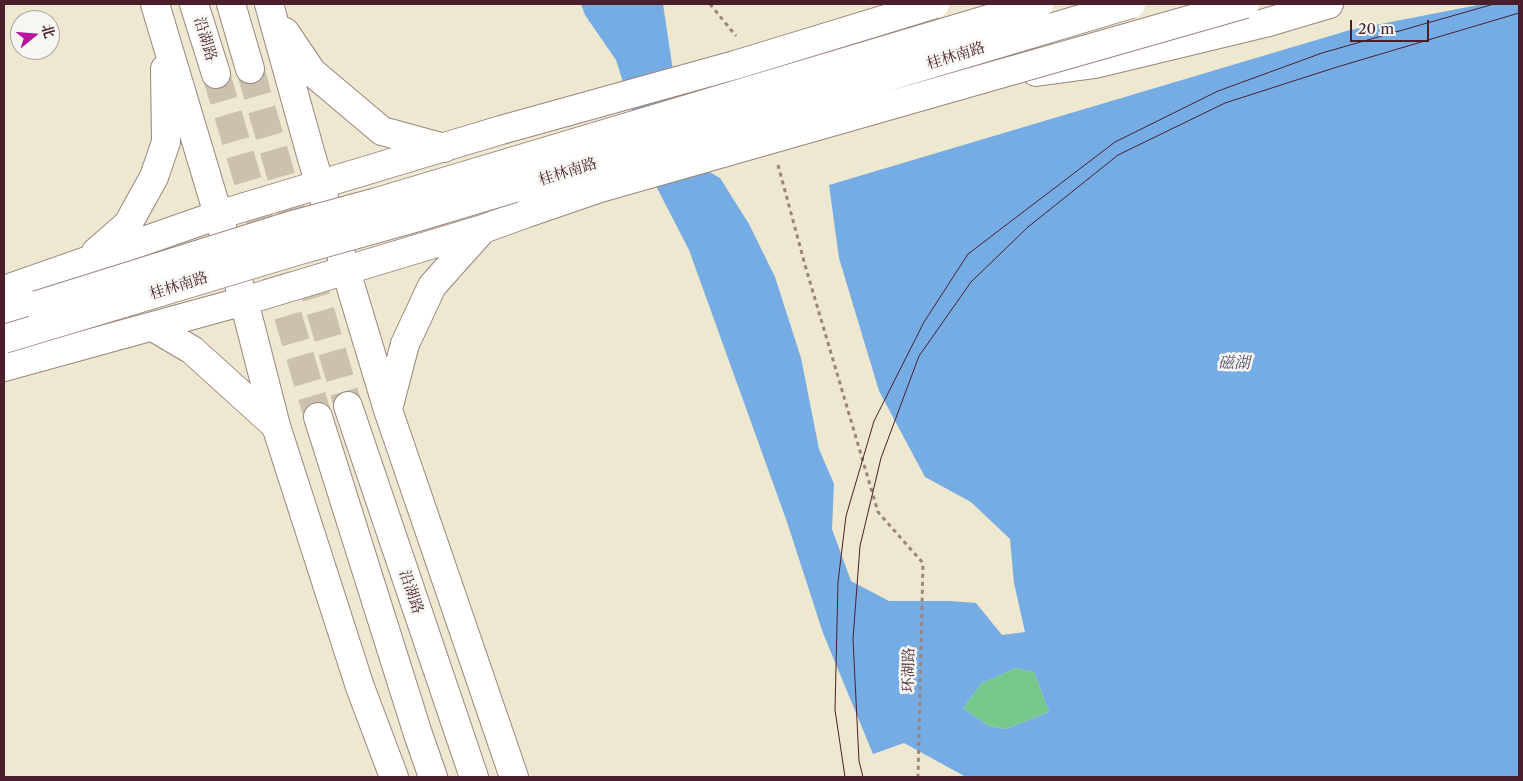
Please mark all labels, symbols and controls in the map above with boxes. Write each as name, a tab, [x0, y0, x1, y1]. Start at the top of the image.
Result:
north arrow	[10, 10, 60, 60]
scale bar	[1353, 10, 1432, 42]
street label: 沿湖路	[190, 15, 220, 63]
text: 20 m	[1358, 19, 1394, 38]
text: 北	[38, 22, 59, 40]
street label: 桂林南路	[925, 39, 987, 73]
street label: 桂林南路	[537, 155, 599, 189]
street label: 桂林南路	[148, 269, 210, 303]
water label: 磁湖	[1218, 353, 1250, 373]
street label: 沿湖路	[395, 568, 427, 616]
street label: 环湖路	[900, 647, 918, 693]

